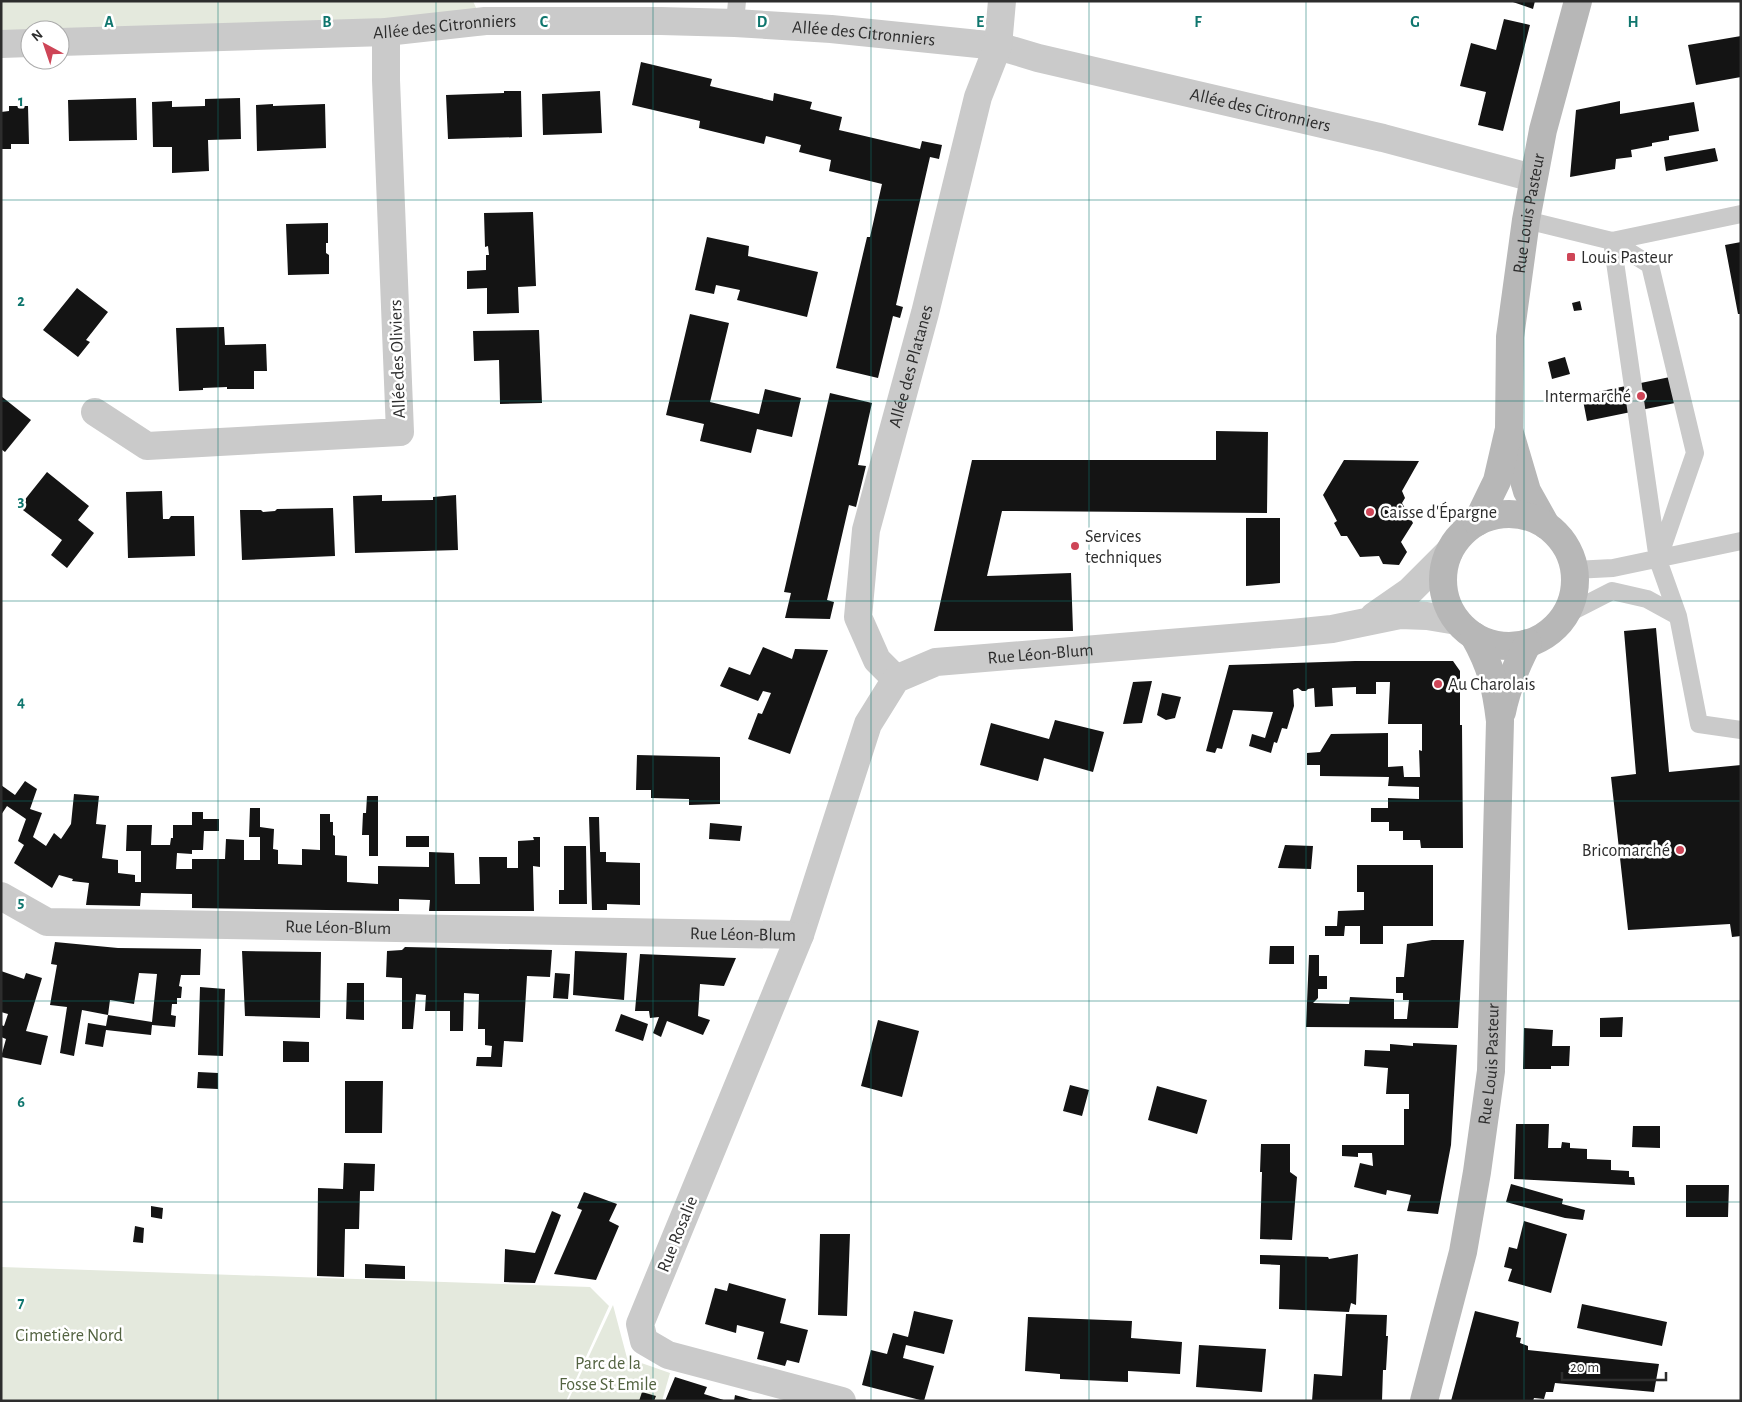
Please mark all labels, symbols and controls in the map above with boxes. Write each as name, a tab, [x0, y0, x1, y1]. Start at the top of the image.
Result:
street label: Allée des Citronniers	[373, 13, 516, 42]
text: A	[104, 14, 114, 30]
text: B	[322, 14, 332, 30]
text: C	[540, 14, 549, 30]
text: D	[757, 14, 768, 30]
text: E	[976, 14, 984, 30]
text: F	[1194, 14, 1202, 30]
text: G	[1410, 14, 1420, 30]
text: H	[1627, 14, 1639, 30]
street label: Allée des Citronniers	[792, 19, 936, 50]
north arrow	[20, 20, 70, 70]
text: N	[29, 27, 46, 44]
street label: Allée des Citronniers	[1188, 86, 1332, 136]
text: 1	[18, 93, 24, 109]
street label: Rue Louis Pasteur	[1511, 152, 1548, 275]
place label: Louis Pasteur	[1581, 249, 1673, 267]
marker: Louis Pasteur	[1565, 251, 1577, 263]
text: 2	[17, 293, 25, 309]
street label: Allée des Oliviers	[387, 299, 409, 419]
street label: Allée des Platanes	[886, 303, 937, 430]
place label: Intermarché	[1545, 388, 1631, 406]
marker: Intermarché	[1635, 390, 1647, 402]
text: 3	[18, 493, 25, 509]
place label: Caisse d'Épargne	[1380, 501, 1497, 522]
marker: Caisse d'Épargne	[1364, 506, 1376, 518]
place label: Services techniques	[1085, 528, 1162, 567]
marker: Services techniques	[1069, 540, 1081, 552]
street label: Rue Léon-Blum	[987, 641, 1094, 668]
place label: Au Charolais	[1448, 676, 1535, 694]
marker: Au Charolais	[1432, 678, 1444, 690]
text: 4	[17, 694, 25, 710]
place label: Bricomarché	[1582, 842, 1670, 860]
marker: Bricomarché	[1674, 844, 1686, 856]
text: 5	[18, 894, 25, 910]
street label: Rue Léon-Blum	[285, 918, 391, 938]
street label: Rue Léon-Blum	[690, 925, 796, 945]
street label: Rue Louis Pasteur	[1476, 1003, 1503, 1126]
text: 6	[17, 1094, 25, 1110]
street label: Rue Rosalie	[655, 1194, 701, 1275]
text: 7	[18, 1295, 25, 1311]
park label: Cimetière Nord	[15, 1327, 123, 1345]
scale bar	[1562, 1350, 1666, 1382]
park label: Parc de la Fosse St Emile	[559, 1355, 657, 1394]
text: 20 m	[1570, 1360, 1599, 1375]

